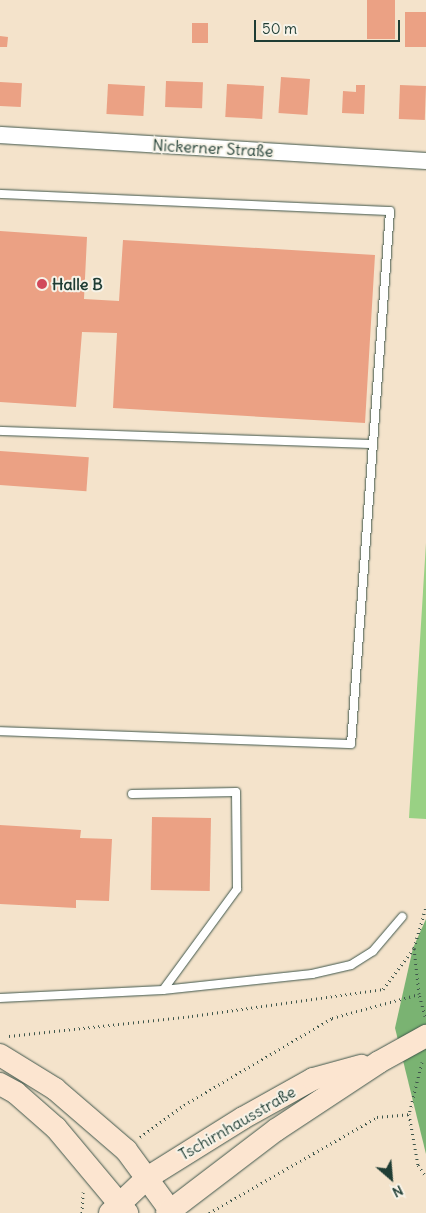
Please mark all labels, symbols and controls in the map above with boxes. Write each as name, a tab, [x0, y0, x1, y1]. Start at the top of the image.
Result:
scale bar	[256, 10, 402, 42]
text: 50 m	[262, 19, 297, 38]
street label: Nickerner Straße	[152, 135, 274, 161]
place label: Halle B	[52, 274, 103, 294]
marker: Halle B	[36, 278, 48, 290]
street label: Tschirnhausstraße	[175, 1082, 299, 1164]
north arrow	[366, 1153, 416, 1203]
text: N	[389, 1181, 406, 1202]

